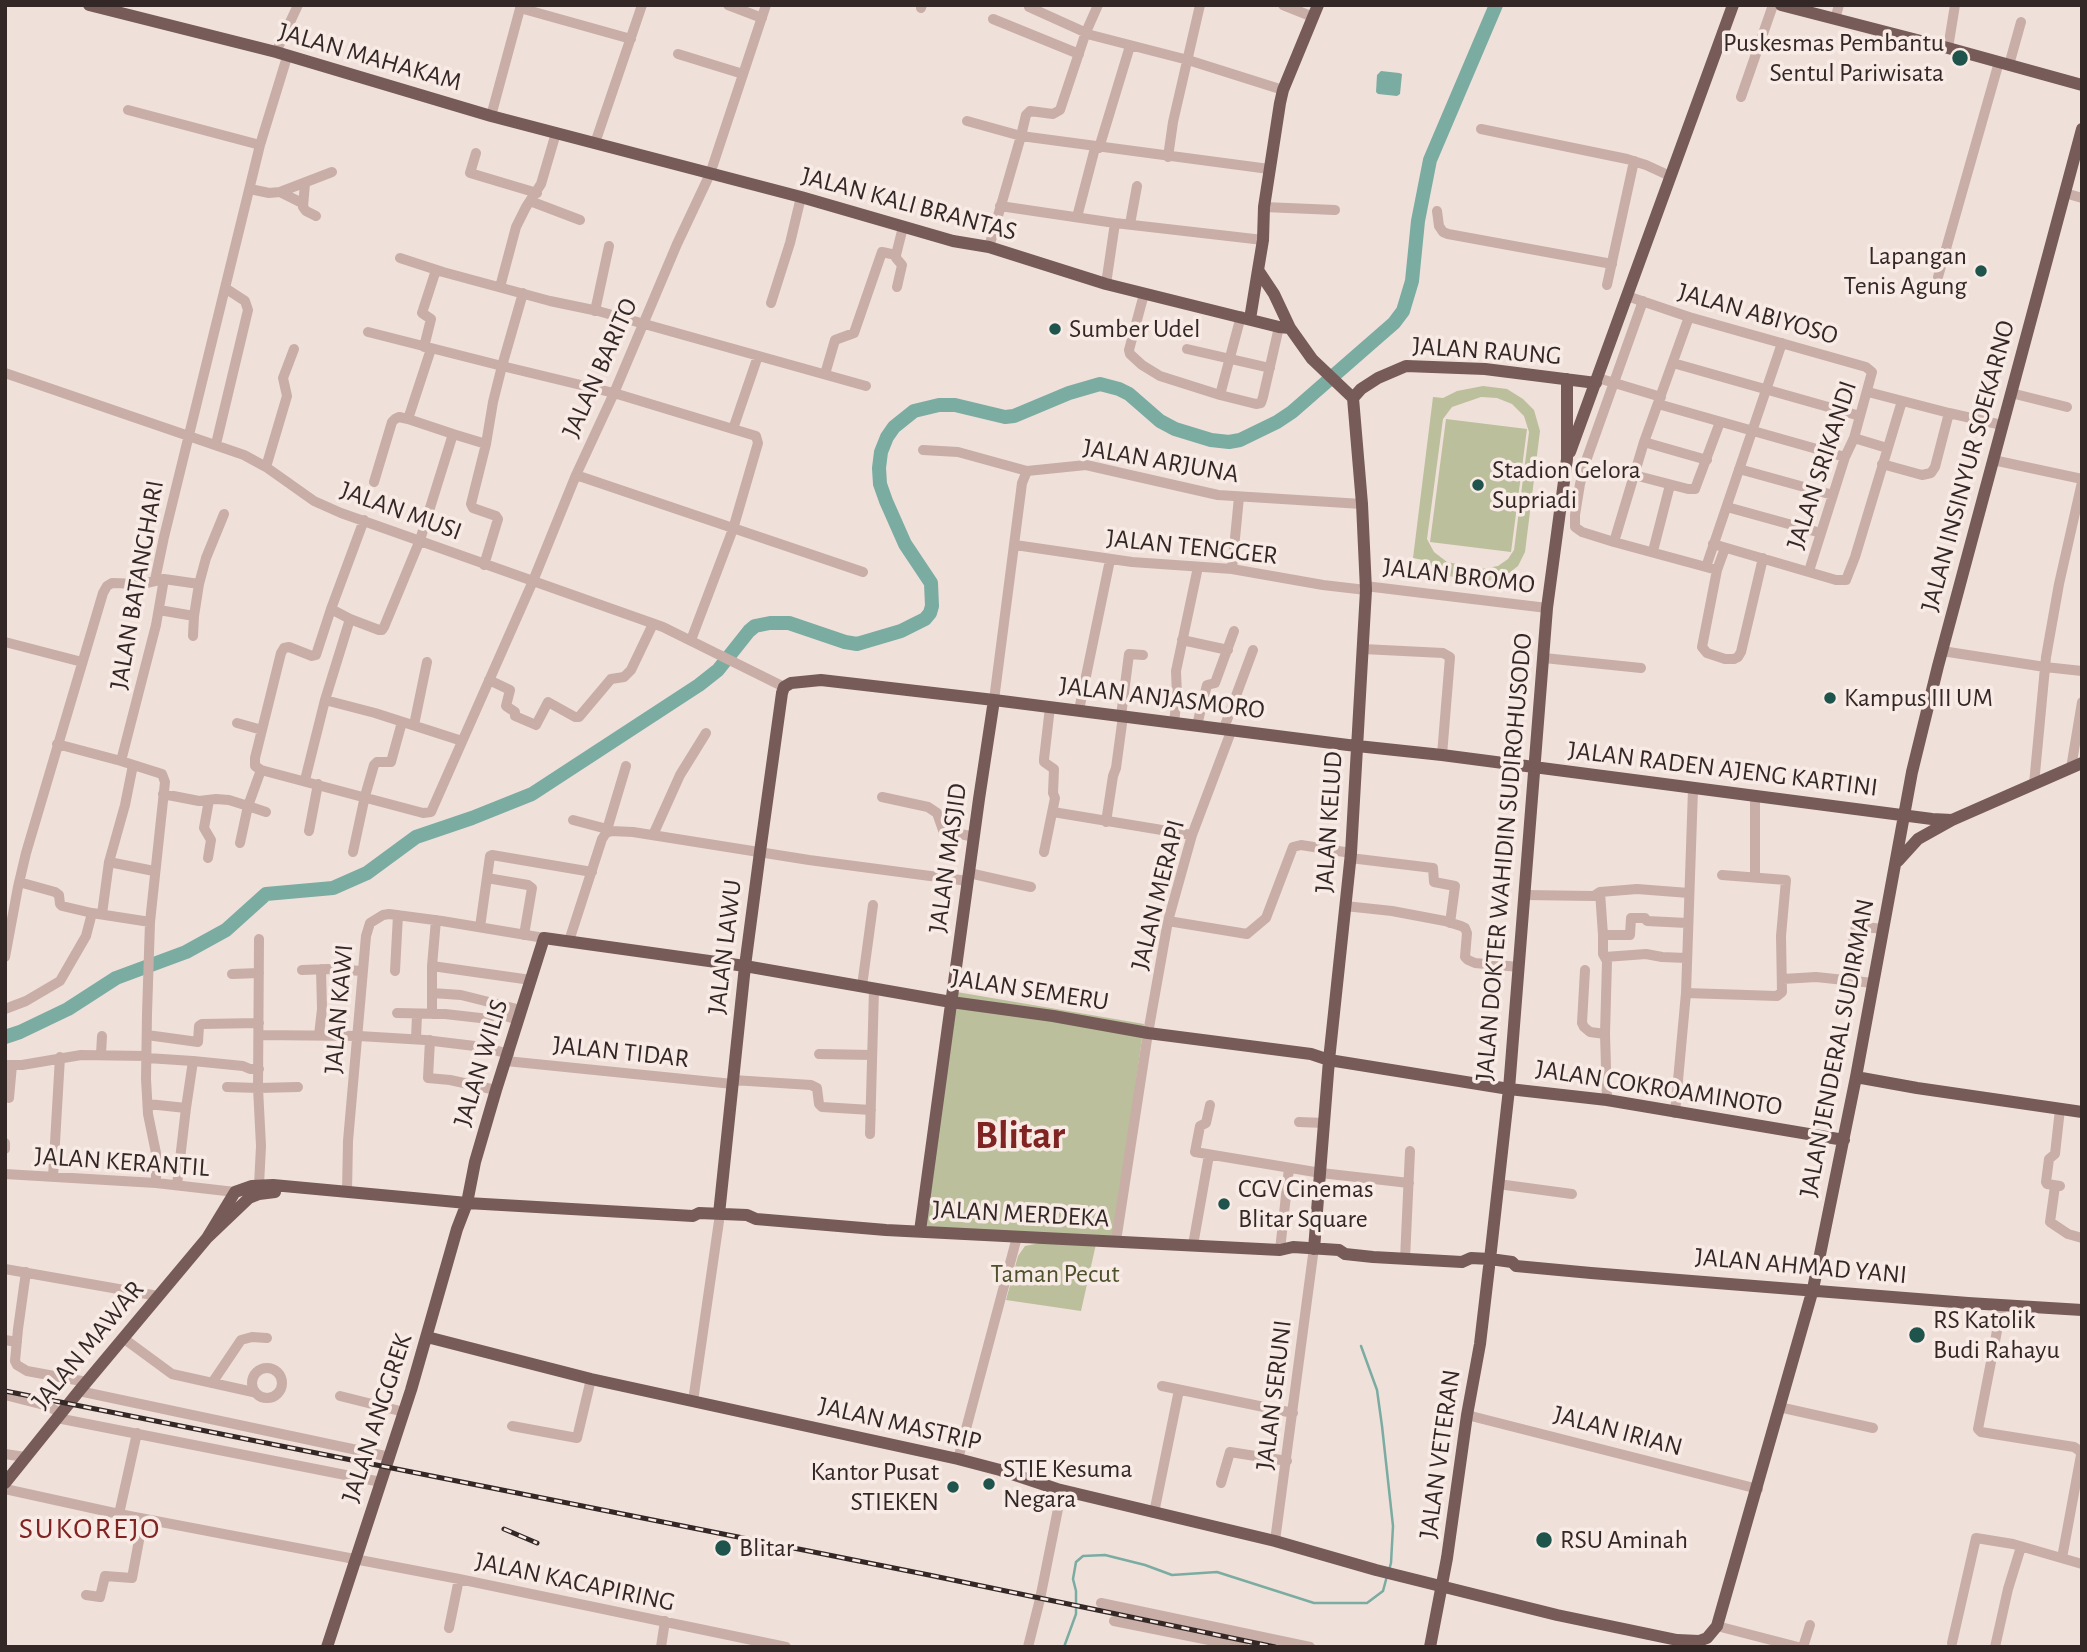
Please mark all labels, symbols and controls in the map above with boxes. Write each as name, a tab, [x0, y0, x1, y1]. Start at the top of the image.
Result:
street label: JALAN MAHAKAM	[275, 16, 465, 98]
place label: Puskesmas Pembantu Sentul Pariwisata	[1723, 27, 1944, 88]
marker: Puskesmas Pembantu Sentul Pariwisata	[1950, 48, 1970, 68]
street label: JALAN KALI BRANTAS	[798, 160, 1020, 248]
place label: Lapangan Tenis Agung	[1844, 240, 1967, 302]
marker: Lapangan Tenis Agung	[1973, 263, 1989, 279]
street label: JALAN ABIYOSO	[1674, 276, 1842, 352]
street label: JALAN BARITO	[555, 293, 645, 443]
place label: Sumber Udel	[1069, 313, 1200, 345]
street label: JALAN INSINYUR SOEKARNO	[1914, 317, 2022, 615]
marker: Sumber Udel	[1047, 321, 1063, 337]
street label: JALAN RAUNG	[1411, 330, 1563, 372]
street label: JALAN SRIKANDI	[1780, 377, 1864, 553]
street label: JALAN ARJUNA	[1081, 432, 1241, 490]
place label: Stadion Gelora Supriadi	[1492, 454, 1641, 516]
street label: JALAN MUSI	[336, 475, 466, 547]
marker: Stadion Gelora Supriadi	[1470, 477, 1486, 493]
street label: JALAN BATANGHARI	[103, 478, 171, 692]
street label: JALAN TENGGER	[1105, 523, 1279, 571]
street label: JALAN BROMO	[1381, 551, 1537, 601]
street label: JALAN DOKTER WAHIDIN SUDIROHUSODO	[1469, 632, 1539, 1082]
street label: JALAN ANJASMORO	[1057, 670, 1267, 726]
place label: Kampus III UM	[1844, 682, 1993, 714]
marker: Kampus III UM	[1822, 690, 1838, 706]
street label: JALAN RADEN AJENG KARTINI	[1566, 735, 1880, 803]
street label: JALAN KELUD	[1308, 750, 1350, 894]
street label: JALAN MASJID	[922, 781, 974, 935]
street label: JALAN MERAPI	[1124, 817, 1192, 973]
street label: JALAN LAWU	[701, 878, 749, 1016]
street label: JALAN JENDERAL SUDIRMAN	[1793, 896, 1881, 1200]
street label: JALAN KAWI	[318, 943, 360, 1075]
street label: JALAN SEMERU	[949, 962, 1111, 1018]
street label: JALAN WILIS	[447, 996, 515, 1130]
street label: JALAN TIDAR	[551, 1029, 691, 1075]
street label: JALAN COKROAMINOTO	[1534, 1053, 1784, 1123]
district label: Blitar	[975, 1112, 1065, 1160]
street label: JALAN KERANTIL	[34, 1140, 210, 1184]
place label: CGV Cinemas Blitar Square	[1238, 1173, 1374, 1234]
street label: JALAN MERDEKA	[932, 1194, 1110, 1234]
marker: CGV Cinemas Blitar Square	[1216, 1196, 1232, 1212]
street label: JALAN AHMAD YANI	[1694, 1241, 1908, 1291]
park label: Taman Pecut	[990, 1258, 1120, 1290]
street label: JALAN MAWAR	[25, 1274, 151, 1416]
place label: RS Katolik Budi Rahayu	[1933, 1304, 2060, 1366]
street label: JALAN SERUNI	[1249, 1318, 1299, 1472]
marker: RS Katolik Budi Rahayu	[1907, 1325, 1927, 1345]
street label: JALAN ANGGREK	[335, 1330, 419, 1506]
street label: JALAN VETERAN	[1413, 1367, 1467, 1541]
street label: JALAN MASTRIP	[816, 1390, 984, 1458]
street label: JALAN IRIAN	[1550, 1399, 1686, 1463]
place label: STIE Kesuma Negara	[1003, 1453, 1132, 1514]
place label: Kantor Pusat STIEKEN	[810, 1456, 939, 1518]
marker: STIE Kesuma Negara	[981, 1476, 997, 1492]
marker: Kantor Pusat STIEKEN	[945, 1479, 961, 1495]
district label: SUKOREJO	[20, 1511, 160, 1547]
place label: RSU Aminah	[1560, 1524, 1688, 1556]
marker: RSU Aminah	[1534, 1530, 1554, 1550]
place label: Blitar	[739, 1532, 794, 1564]
marker: Blitar	[713, 1538, 733, 1558]
street label: JALAN KACAPIRING	[472, 1546, 678, 1618]

